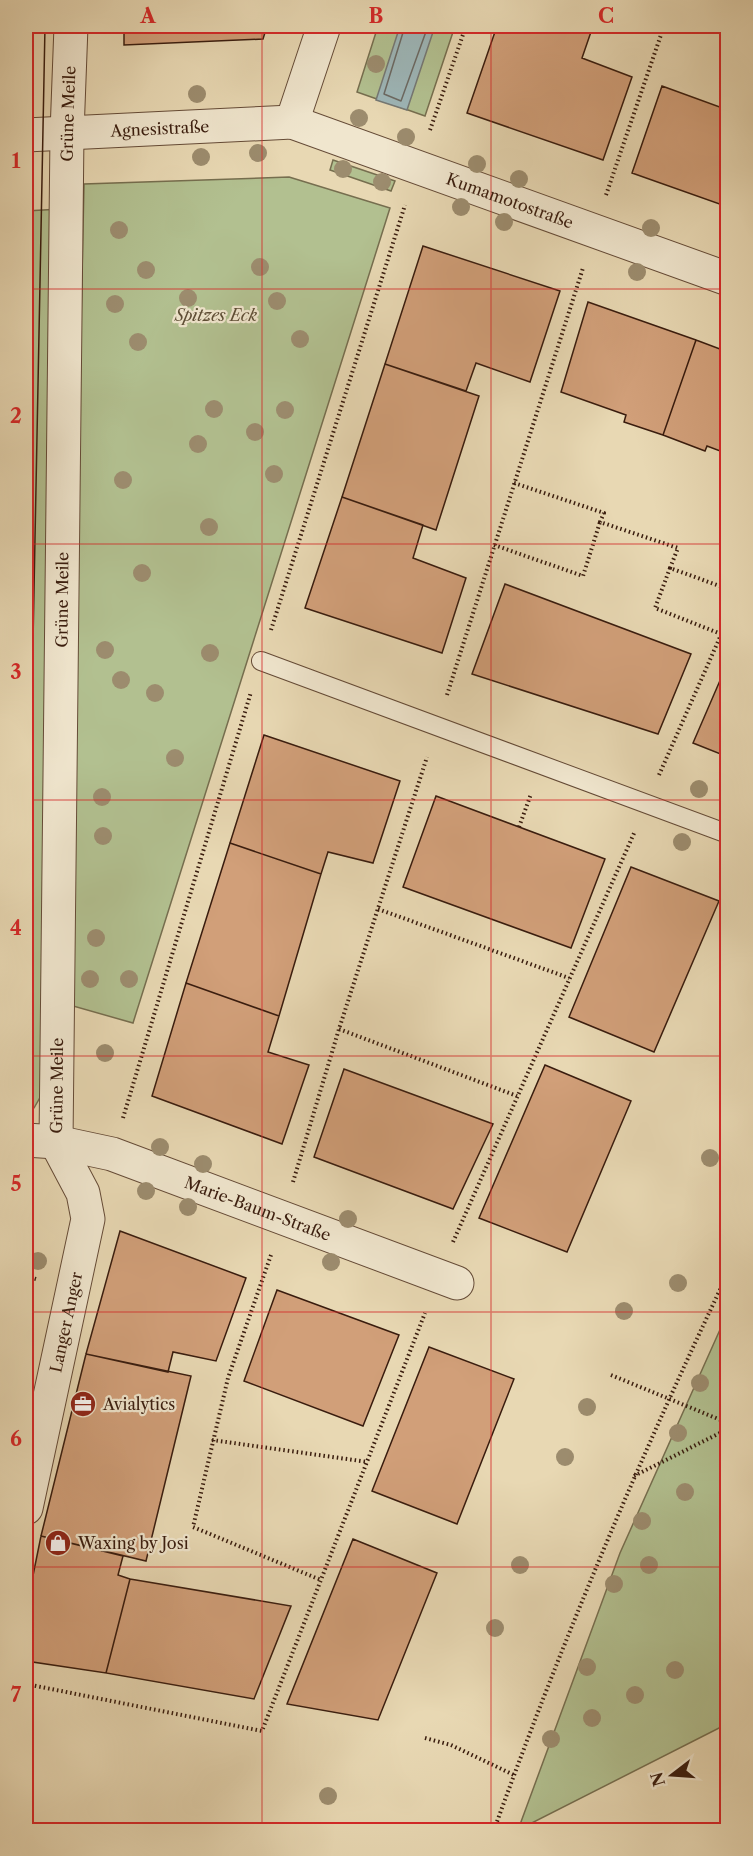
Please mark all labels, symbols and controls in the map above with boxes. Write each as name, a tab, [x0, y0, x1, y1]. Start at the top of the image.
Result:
text: A	[139, 4, 156, 28]
text: B	[369, 4, 384, 28]
text: C	[598, 4, 614, 28]
street label: Grüne Meile	[57, 66, 80, 162]
street label: Agnesistraße	[109, 116, 210, 141]
text: 1	[12, 149, 21, 173]
street label: Kumamotostraße	[444, 168, 576, 233]
park label: Spitzes Eck	[174, 305, 258, 325]
text: 2	[10, 404, 22, 428]
street label: Grüne Meile	[51, 552, 72, 648]
text: 3	[10, 660, 22, 684]
text: 4	[10, 916, 22, 940]
street label: Grüne Meile	[46, 1038, 67, 1134]
text: 5	[10, 1172, 22, 1196]
street label: Marie-Baum-Straße	[182, 1172, 334, 1245]
street label: Langer Anger	[45, 1270, 86, 1374]
office icon: Avialytics	[68, 1389, 98, 1419]
place label: Avialytics	[102, 1394, 175, 1414]
text: 6	[10, 1427, 22, 1451]
shop icon: Waxing by Josi	[43, 1528, 73, 1558]
place label: Waxing by Josi	[77, 1533, 189, 1553]
text: 7	[11, 1683, 22, 1707]
north arrow	[642, 1745, 702, 1805]
text: N	[646, 1770, 669, 1789]

